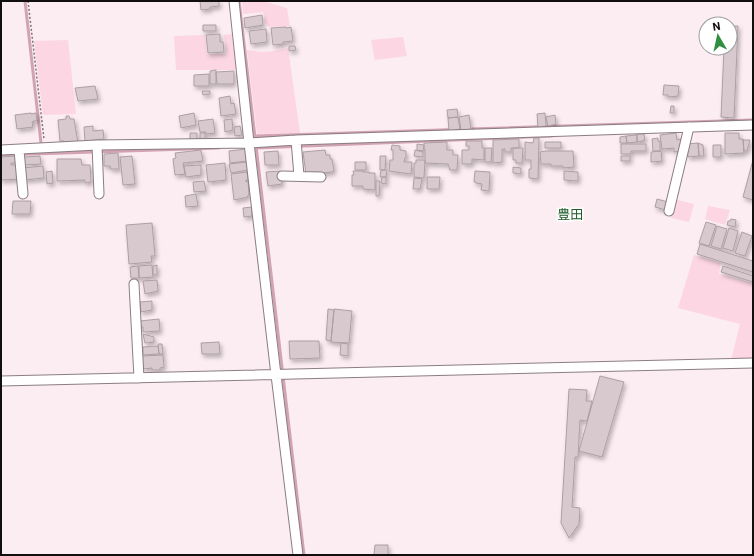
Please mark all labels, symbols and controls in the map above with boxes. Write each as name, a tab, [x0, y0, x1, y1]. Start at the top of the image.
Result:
north arrow	[698, 16, 738, 56]
text: N	[712, 20, 722, 34]
district label: 豊田	[557, 207, 583, 222]

